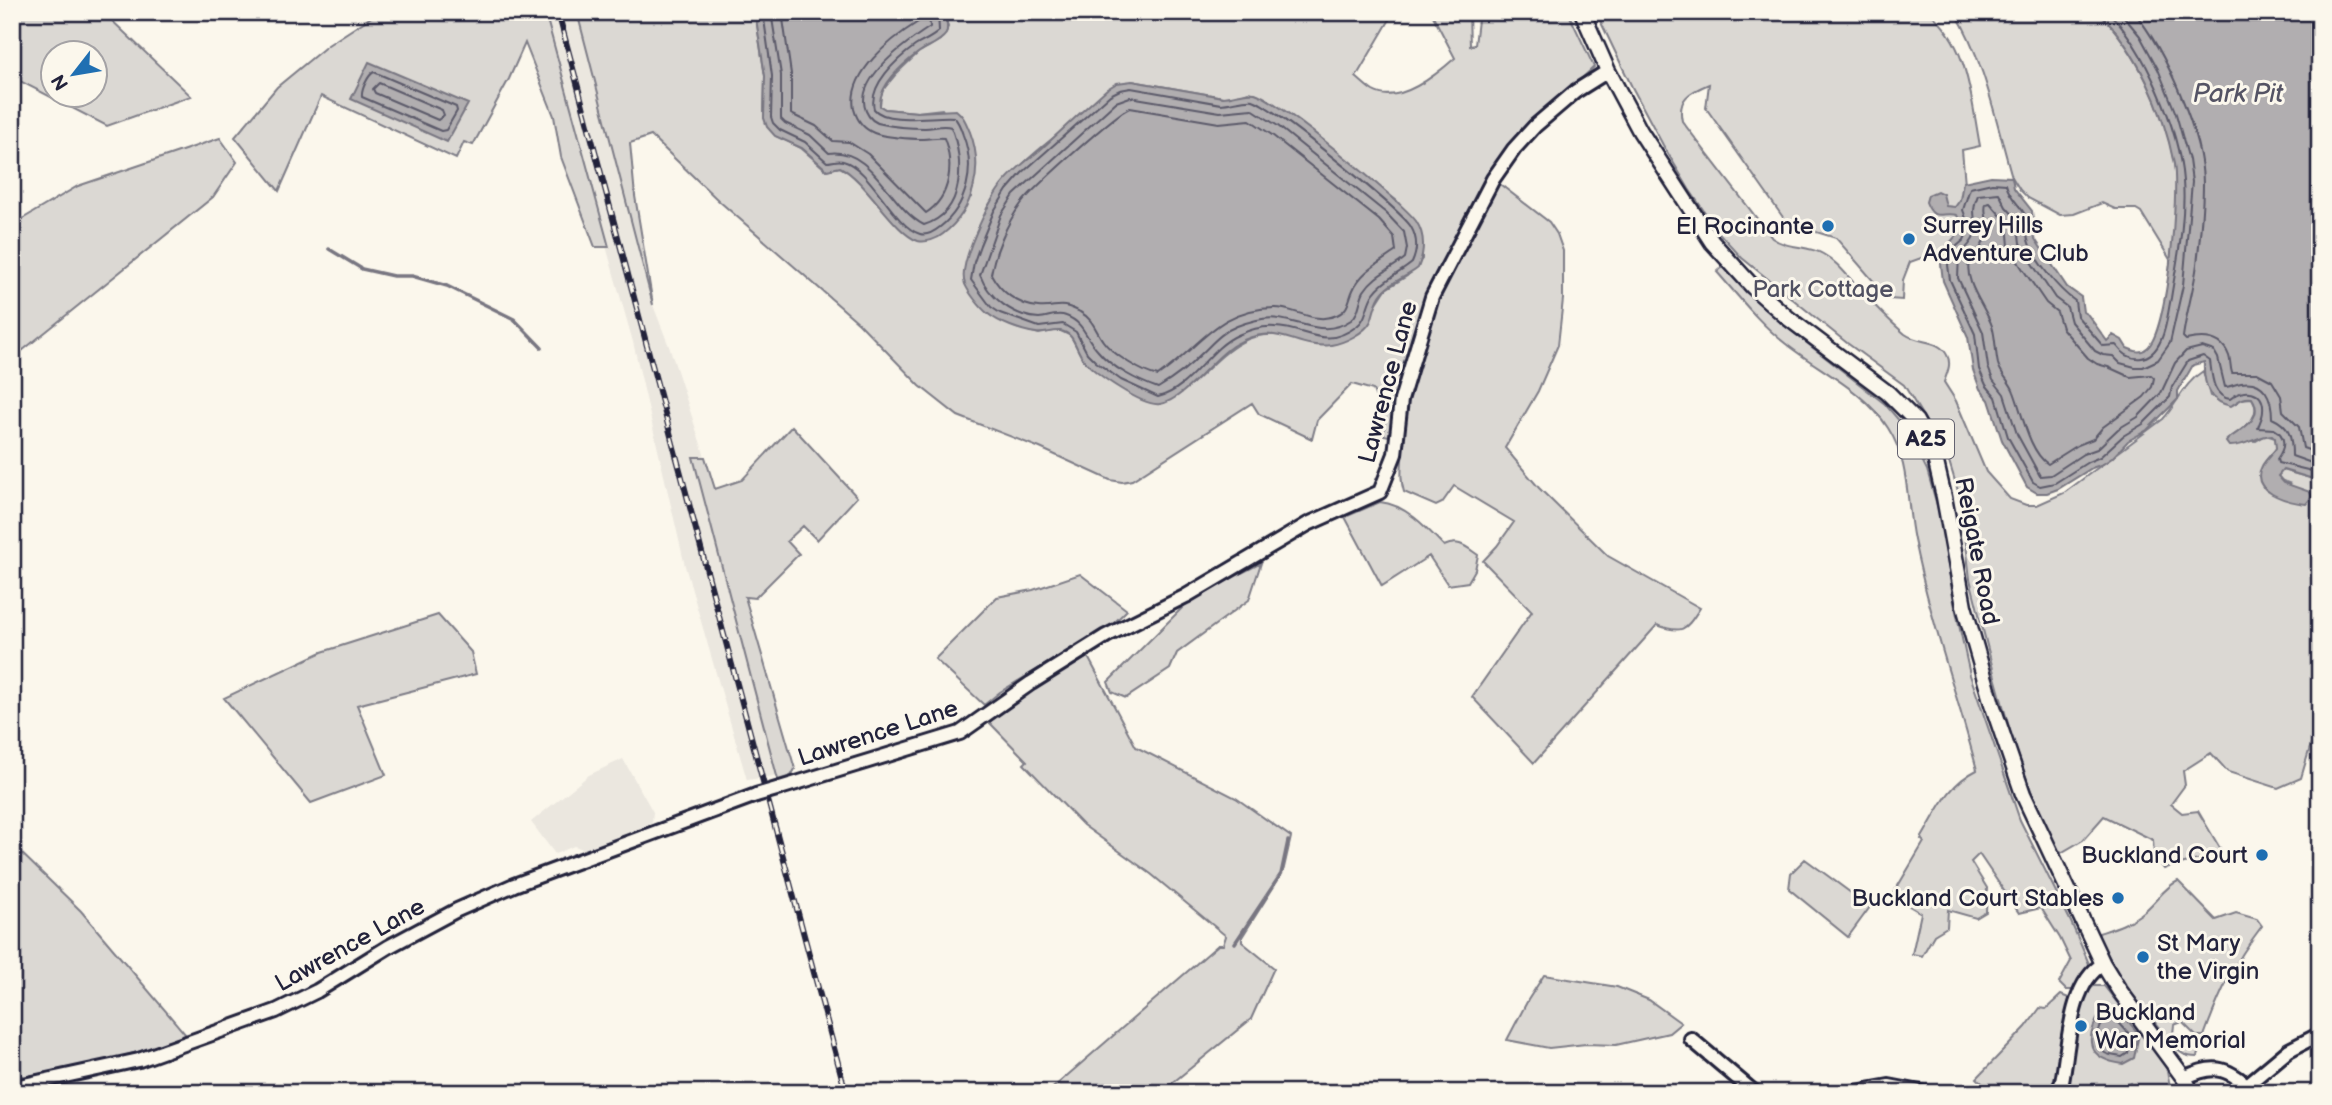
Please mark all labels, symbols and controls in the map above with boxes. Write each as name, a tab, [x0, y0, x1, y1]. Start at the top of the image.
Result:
north arrow	[38, 38, 108, 108]
text: N	[47, 70, 74, 94]
water label: Park Pit	[2193, 79, 2284, 110]
place label: Surrey Hills Adventure Club	[1923, 211, 2089, 268]
place label: El Rocinante	[1676, 212, 1814, 241]
marker: El Rocinante	[1820, 218, 1836, 234]
marker: Surrey Hills Adventure Club	[1901, 231, 1917, 247]
park label: Park Cottage	[1753, 275, 1893, 304]
street label: Lawrence Lane	[1352, 298, 1424, 466]
road number: A25	[1898, 420, 1954, 458]
street label: Reigate Road	[1948, 475, 2006, 627]
street label: Lawrence Lane	[794, 693, 962, 773]
place label: Buckland Court	[2081, 841, 2249, 870]
marker: Buckland Court	[2254, 847, 2270, 863]
place label: Buckland Court Stables	[1851, 884, 2104, 913]
marker: Buckland Court Stables	[2110, 890, 2126, 906]
street label: Lawrence Lane	[270, 892, 430, 998]
place label: St Mary the Virgin	[2157, 929, 2259, 986]
marker: St Mary the Virgin	[2135, 949, 2151, 965]
place label: Buckland War Memorial	[2095, 998, 2246, 1055]
marker: Buckland War Memorial	[2073, 1018, 2089, 1034]

